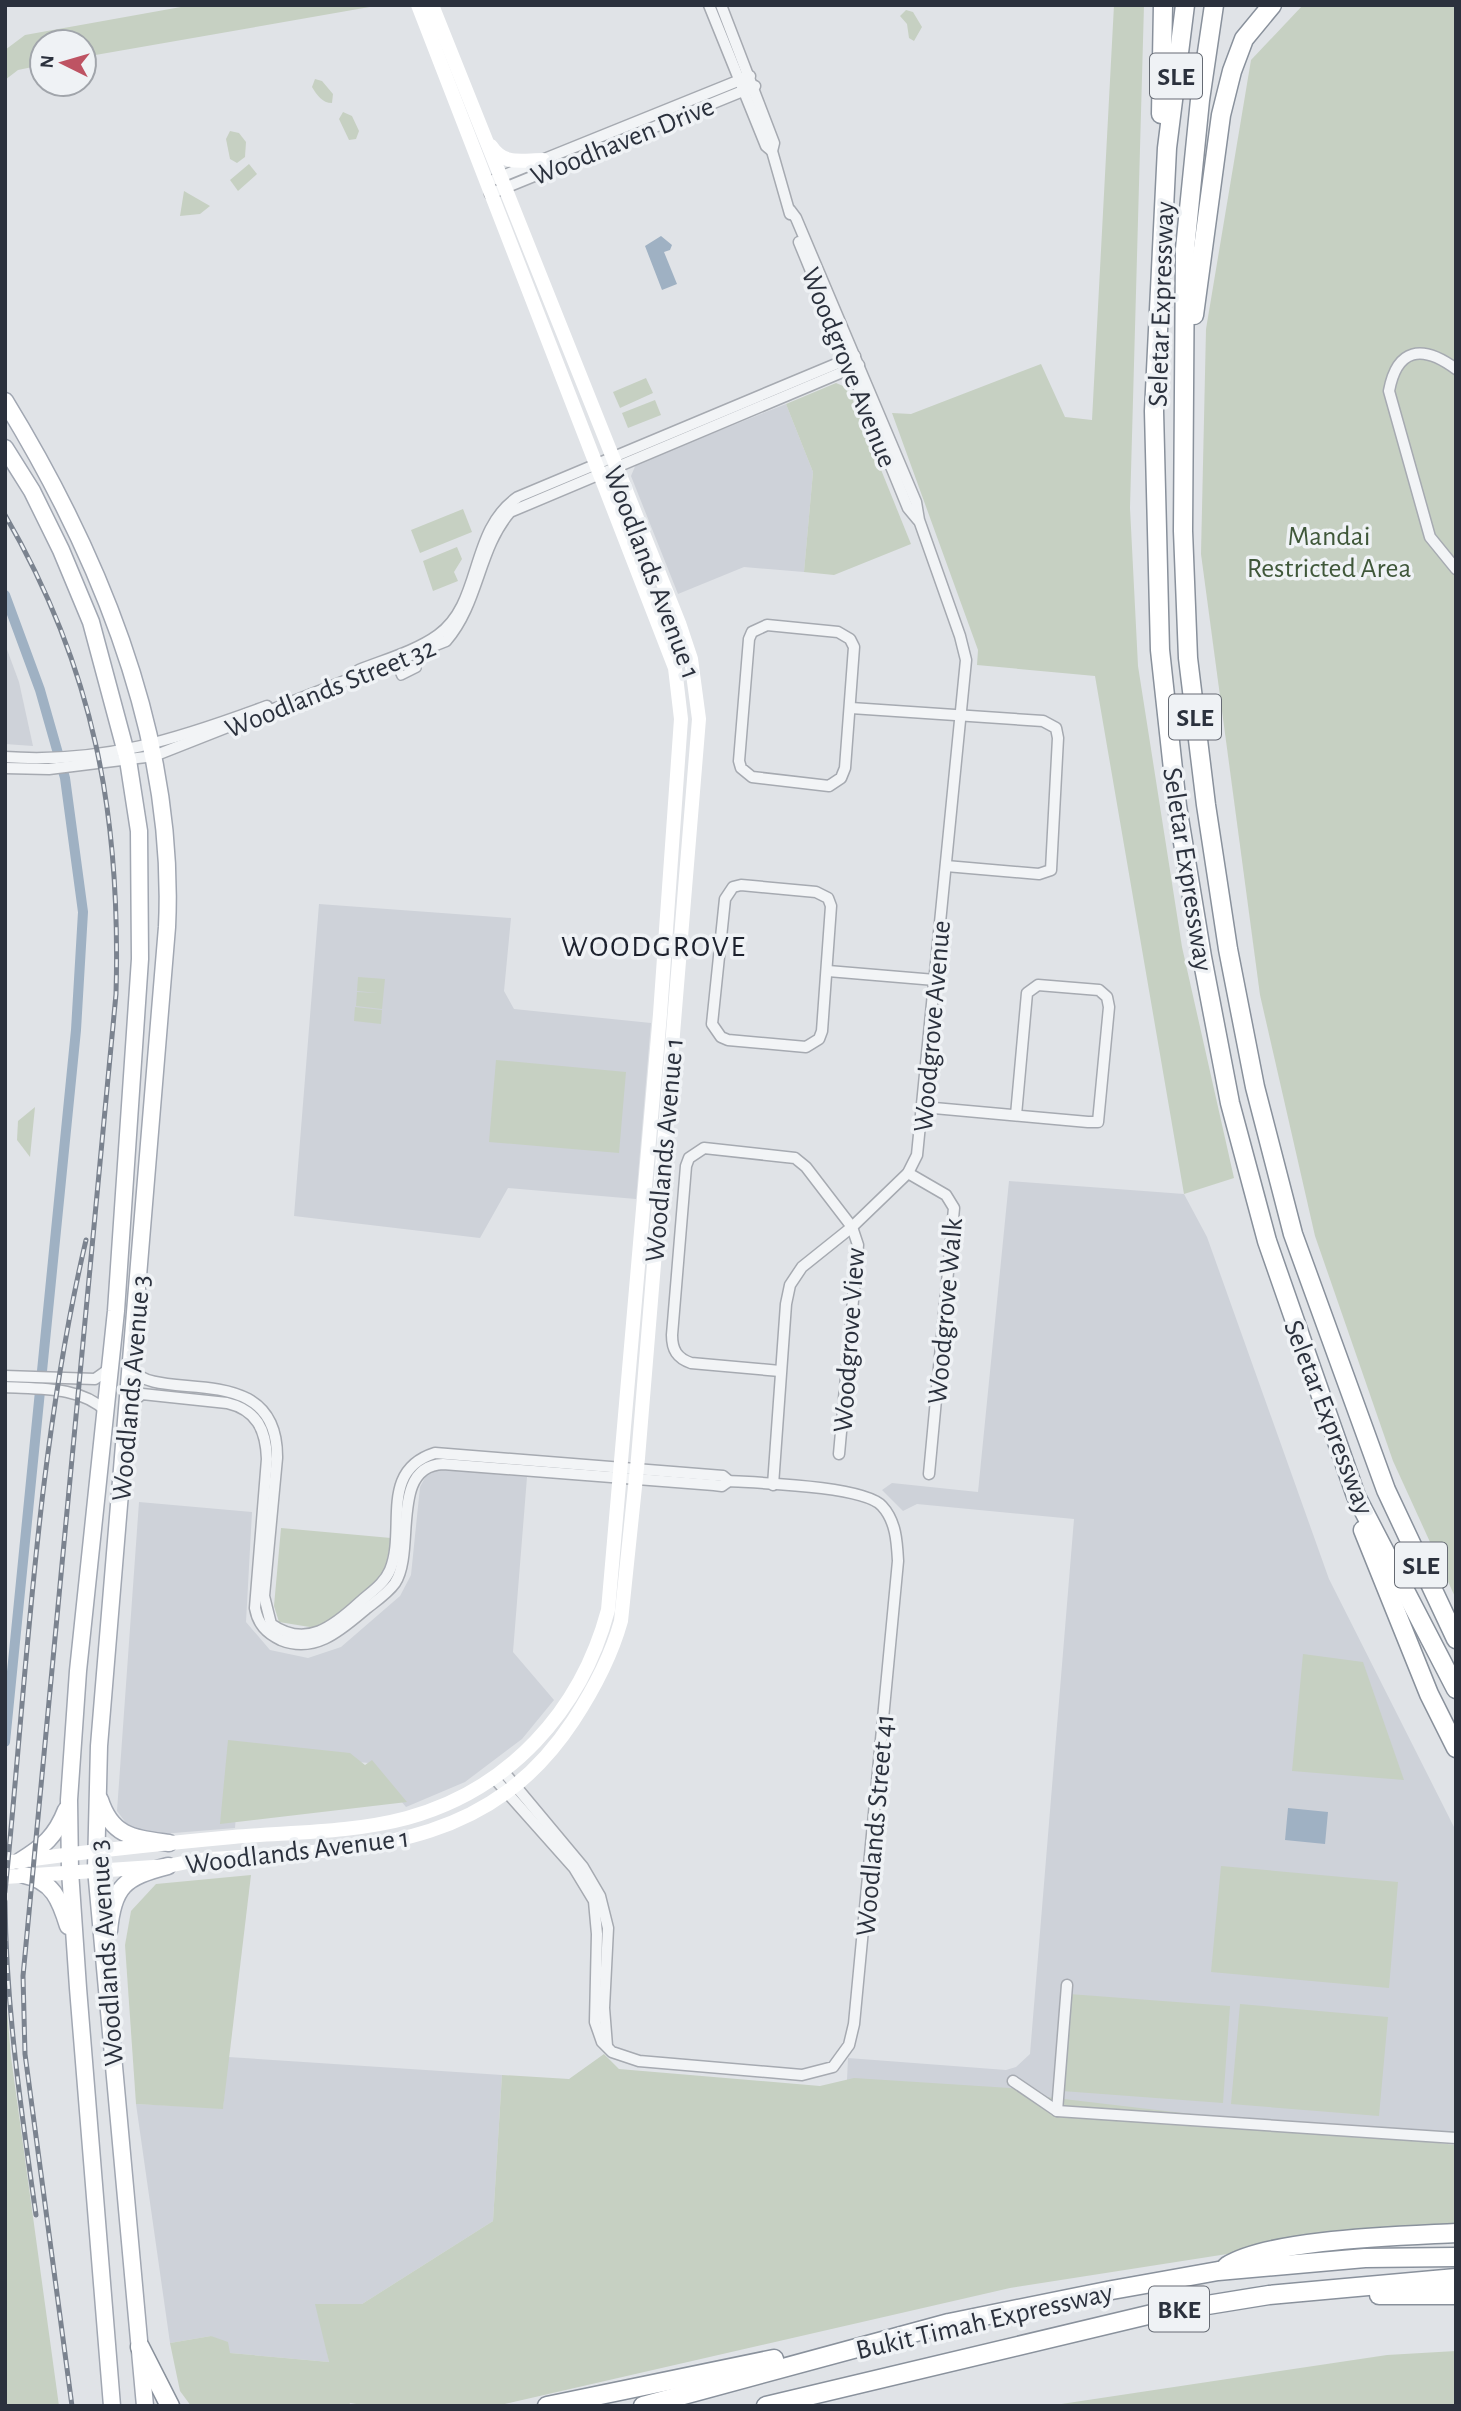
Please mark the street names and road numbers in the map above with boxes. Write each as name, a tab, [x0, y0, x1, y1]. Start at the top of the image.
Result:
road number: SLE	[1150, 54, 1202, 99]
street label: Woodhaven Drive	[527, 92, 718, 191]
street label: Seletar Expressway	[1144, 201, 1180, 407]
street label: Woodgrove Avenue	[795, 264, 901, 471]
street label: Woodlands Avenue 1	[598, 463, 705, 683]
street label: Woodlands Street 32	[222, 634, 440, 744]
road number: SLE	[1169, 694, 1221, 740]
street label: Seletar Expressway	[1157, 765, 1217, 973]
street label: Woodgrove Avenue	[910, 919, 956, 1133]
street label: Woodlands Avenue 1	[641, 1037, 689, 1264]
street label: Woodgrove Walk	[924, 1217, 968, 1405]
street label: Woodgrove View	[830, 1247, 870, 1433]
street label: Woodlands Avenue 3	[108, 1274, 156, 1502]
street label: Seletar Expressway	[1278, 1317, 1378, 1519]
road number: SLE	[1395, 1542, 1447, 1588]
street label: Woodlands Street 41	[852, 1713, 900, 1937]
street label: Woodlands Avenue 1	[184, 1824, 411, 1880]
street label: Woodlands Avenue 3	[85, 1839, 129, 2067]
street label: Bukit Timah Expressway	[853, 2279, 1116, 2365]
road number: BKE	[1149, 2286, 1209, 2332]

